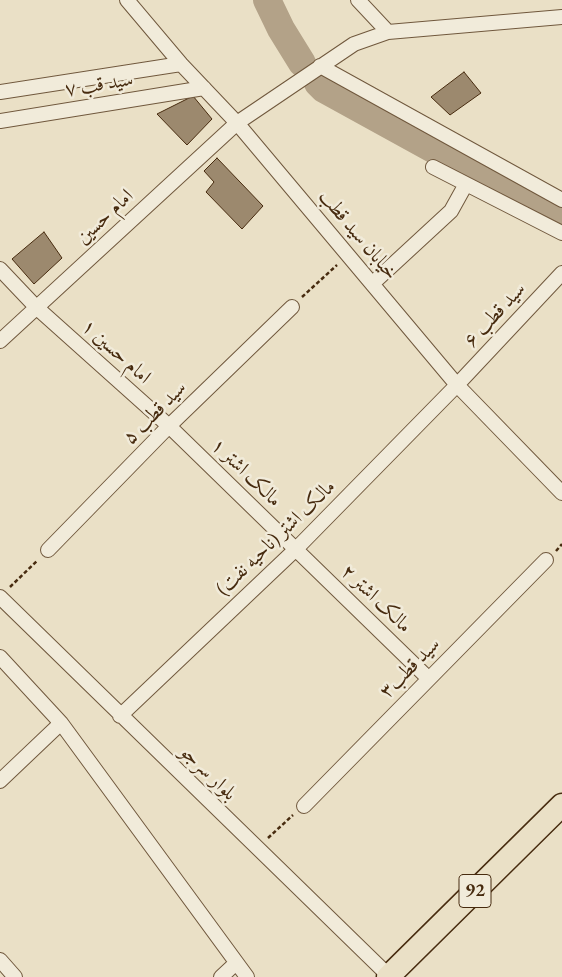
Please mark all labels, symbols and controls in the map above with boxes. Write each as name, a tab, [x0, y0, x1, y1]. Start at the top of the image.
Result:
street label: سید قب ۷	[63, 68, 135, 102]
street label: امام حسین	[71, 185, 139, 249]
street label: خیابان سید قطب	[313, 185, 403, 285]
street label: سید قطب ۶	[459, 278, 531, 352]
street label: امام حسین ۱	[76, 315, 156, 389]
street label: سید قطب ۵	[118, 376, 192, 450]
street label: مالک اشتر ۱	[206, 434, 286, 512]
street label: مالک اشتر (ناحیه نفت)	[211, 475, 341, 601]
street label: مالک اشتر ۲	[336, 560, 416, 638]
street label: سید قطب۳	[375, 633, 445, 703]
street label: بلوار سرجو	[175, 740, 241, 806]
road number: 92	[459, 874, 491, 908]

